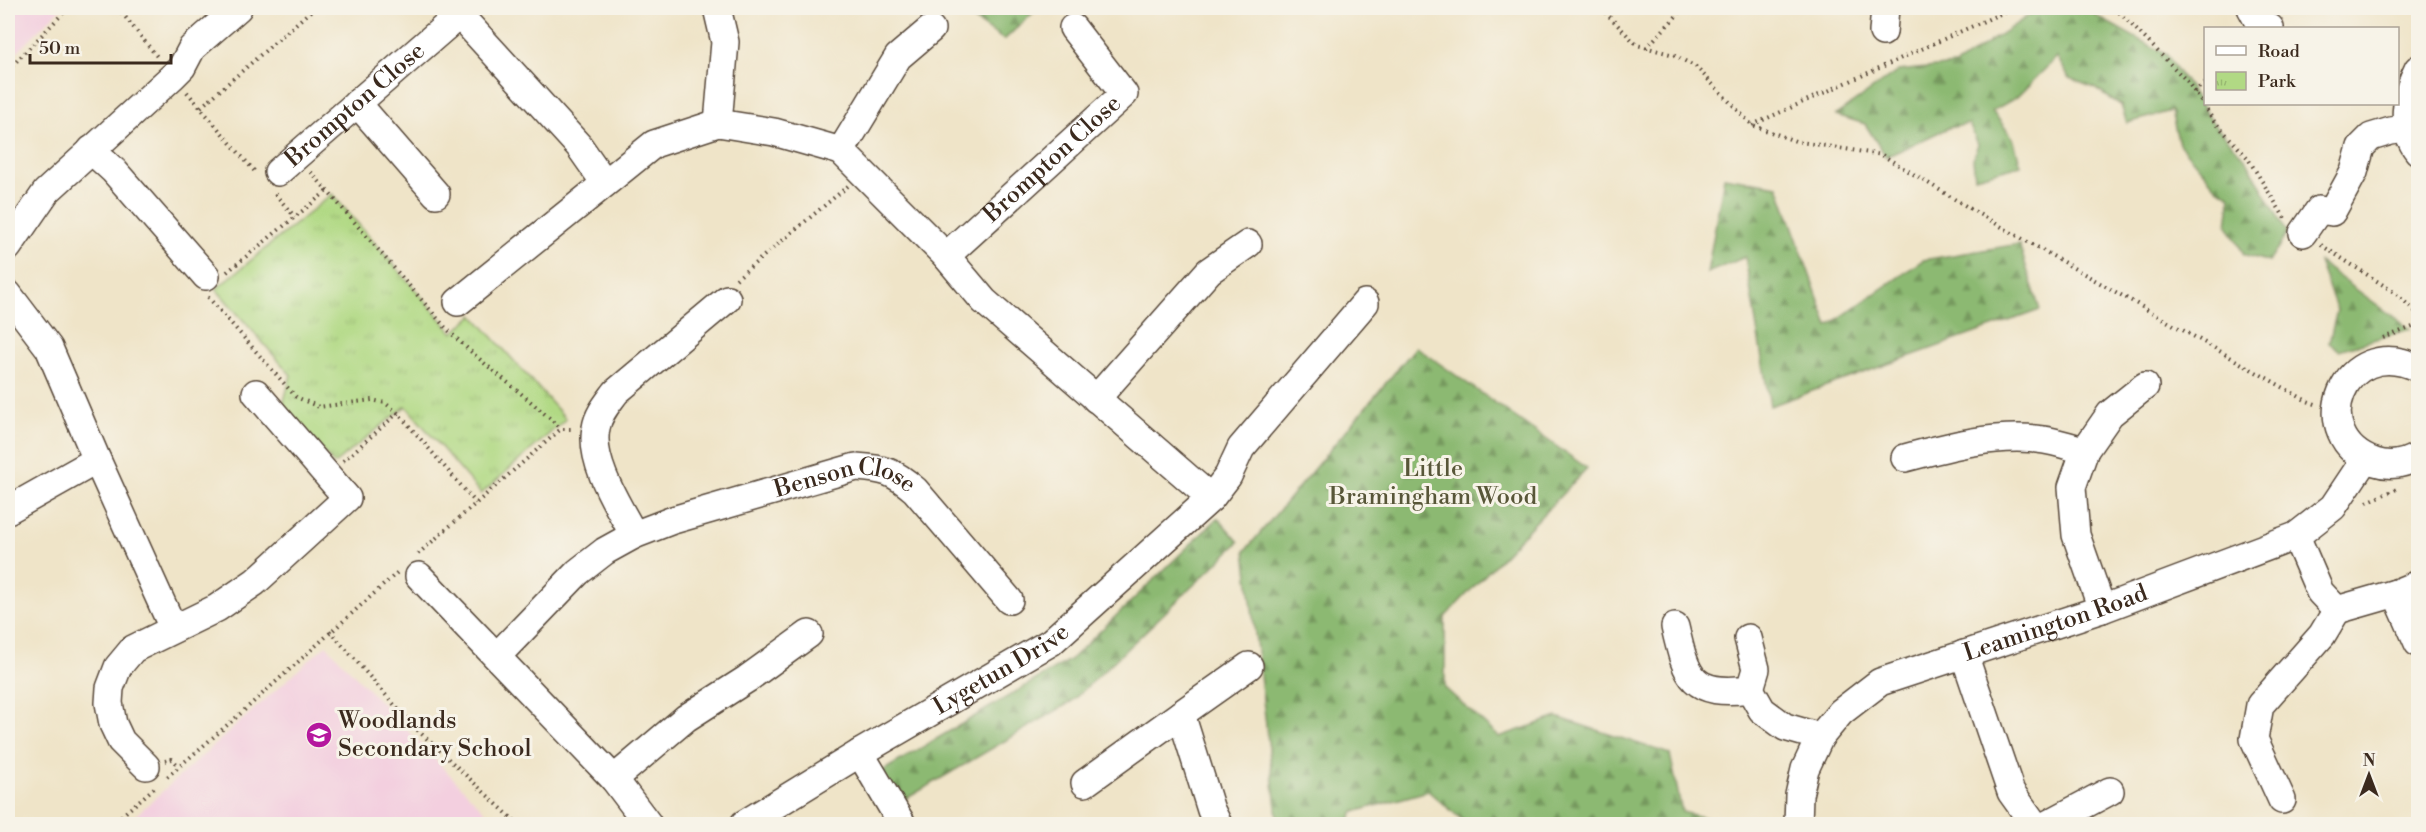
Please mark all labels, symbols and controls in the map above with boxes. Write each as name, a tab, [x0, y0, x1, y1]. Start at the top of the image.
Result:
scale bar	[30, 27, 171, 65]
legend	[2204, 27, 2399, 105]
street label: Brompton Close	[278, 36, 431, 175]
text: 50 m	[39, 37, 81, 60]
text: Road	[2258, 40, 2301, 63]
text: Park	[2258, 70, 2297, 93]
street label: Brompton Close	[977, 89, 1128, 230]
street label: Benson Close	[770, 452, 922, 505]
park label: Little Bramingham Wood	[1328, 454, 1537, 512]
street label: Leamington Road	[1960, 578, 2152, 669]
street label: Lygetun Drive	[928, 618, 1076, 722]
place label: Woodlands Secondary School	[337, 706, 532, 764]
school or university icon: Woodlands Secondary School	[304, 720, 334, 750]
north arrow	[2339, 745, 2399, 805]
text: N	[2363, 751, 2376, 771]

